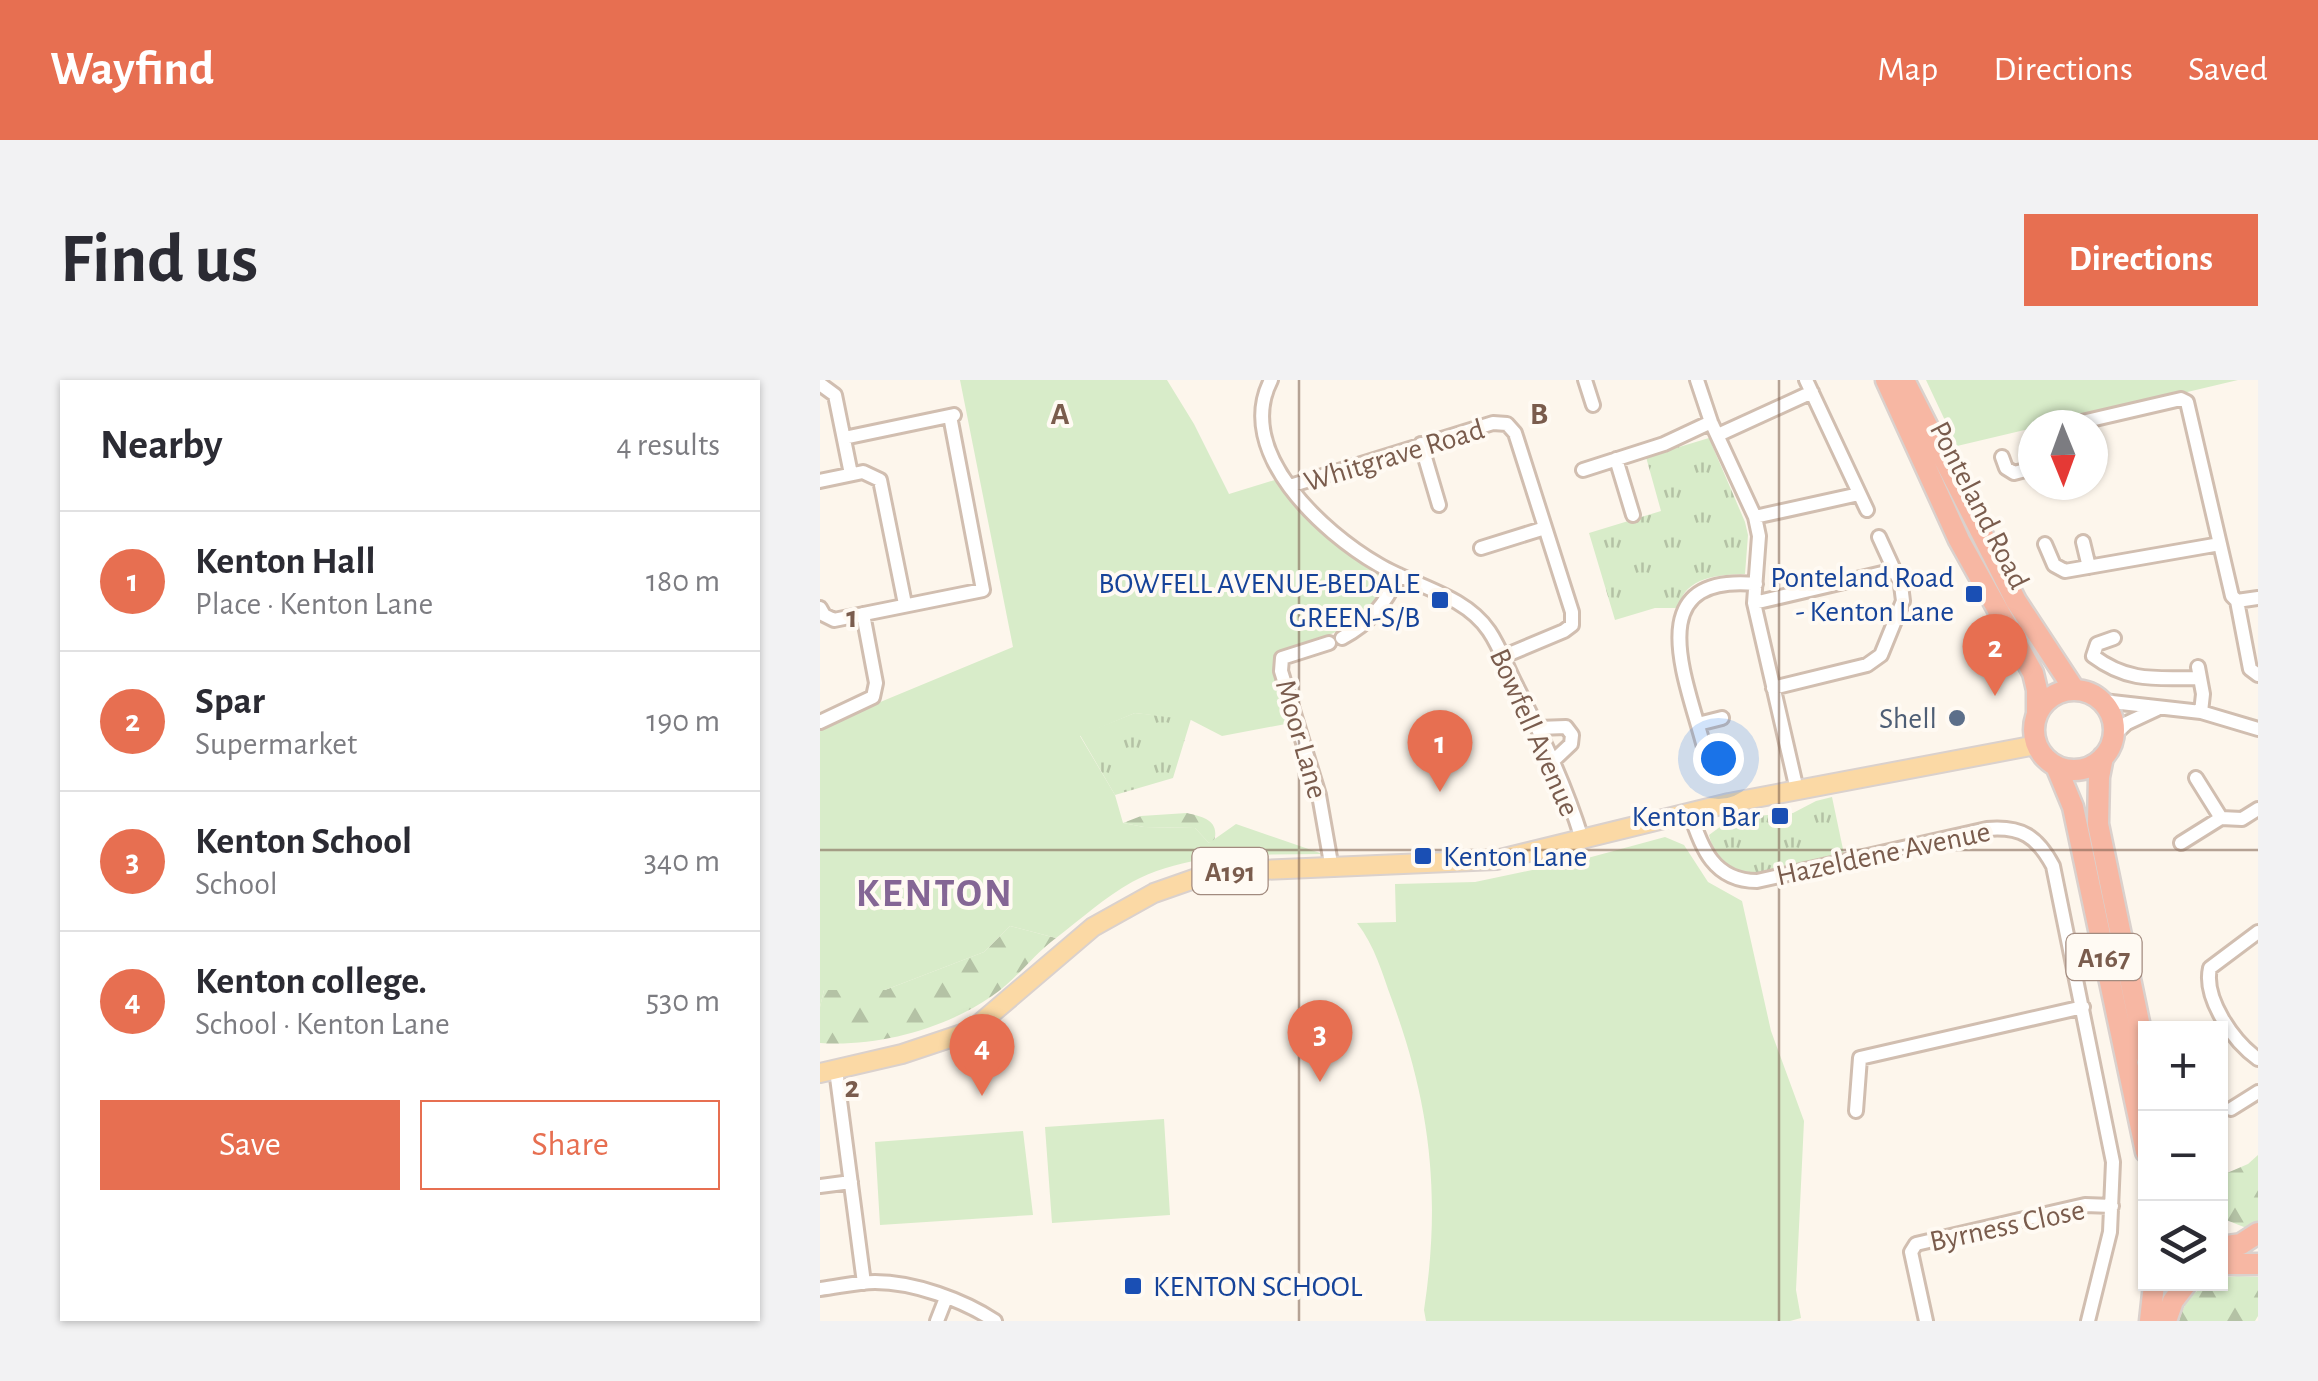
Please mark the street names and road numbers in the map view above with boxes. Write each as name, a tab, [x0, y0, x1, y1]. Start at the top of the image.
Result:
street label: Whitgrave Road	[1301, 414, 1488, 498]
street label: Ponteland Road	[1924, 417, 2034, 594]
street label: Bowfell Avenue	[1484, 644, 1584, 821]
street label: Moor Lane	[1270, 676, 1332, 802]
street label: Hazeldene Avenue	[1773, 817, 1993, 891]
road number: A191	[1192, 848, 1268, 894]
road number: A167	[2066, 934, 2142, 980]
street label: Byrness Close	[1927, 1195, 2087, 1257]

